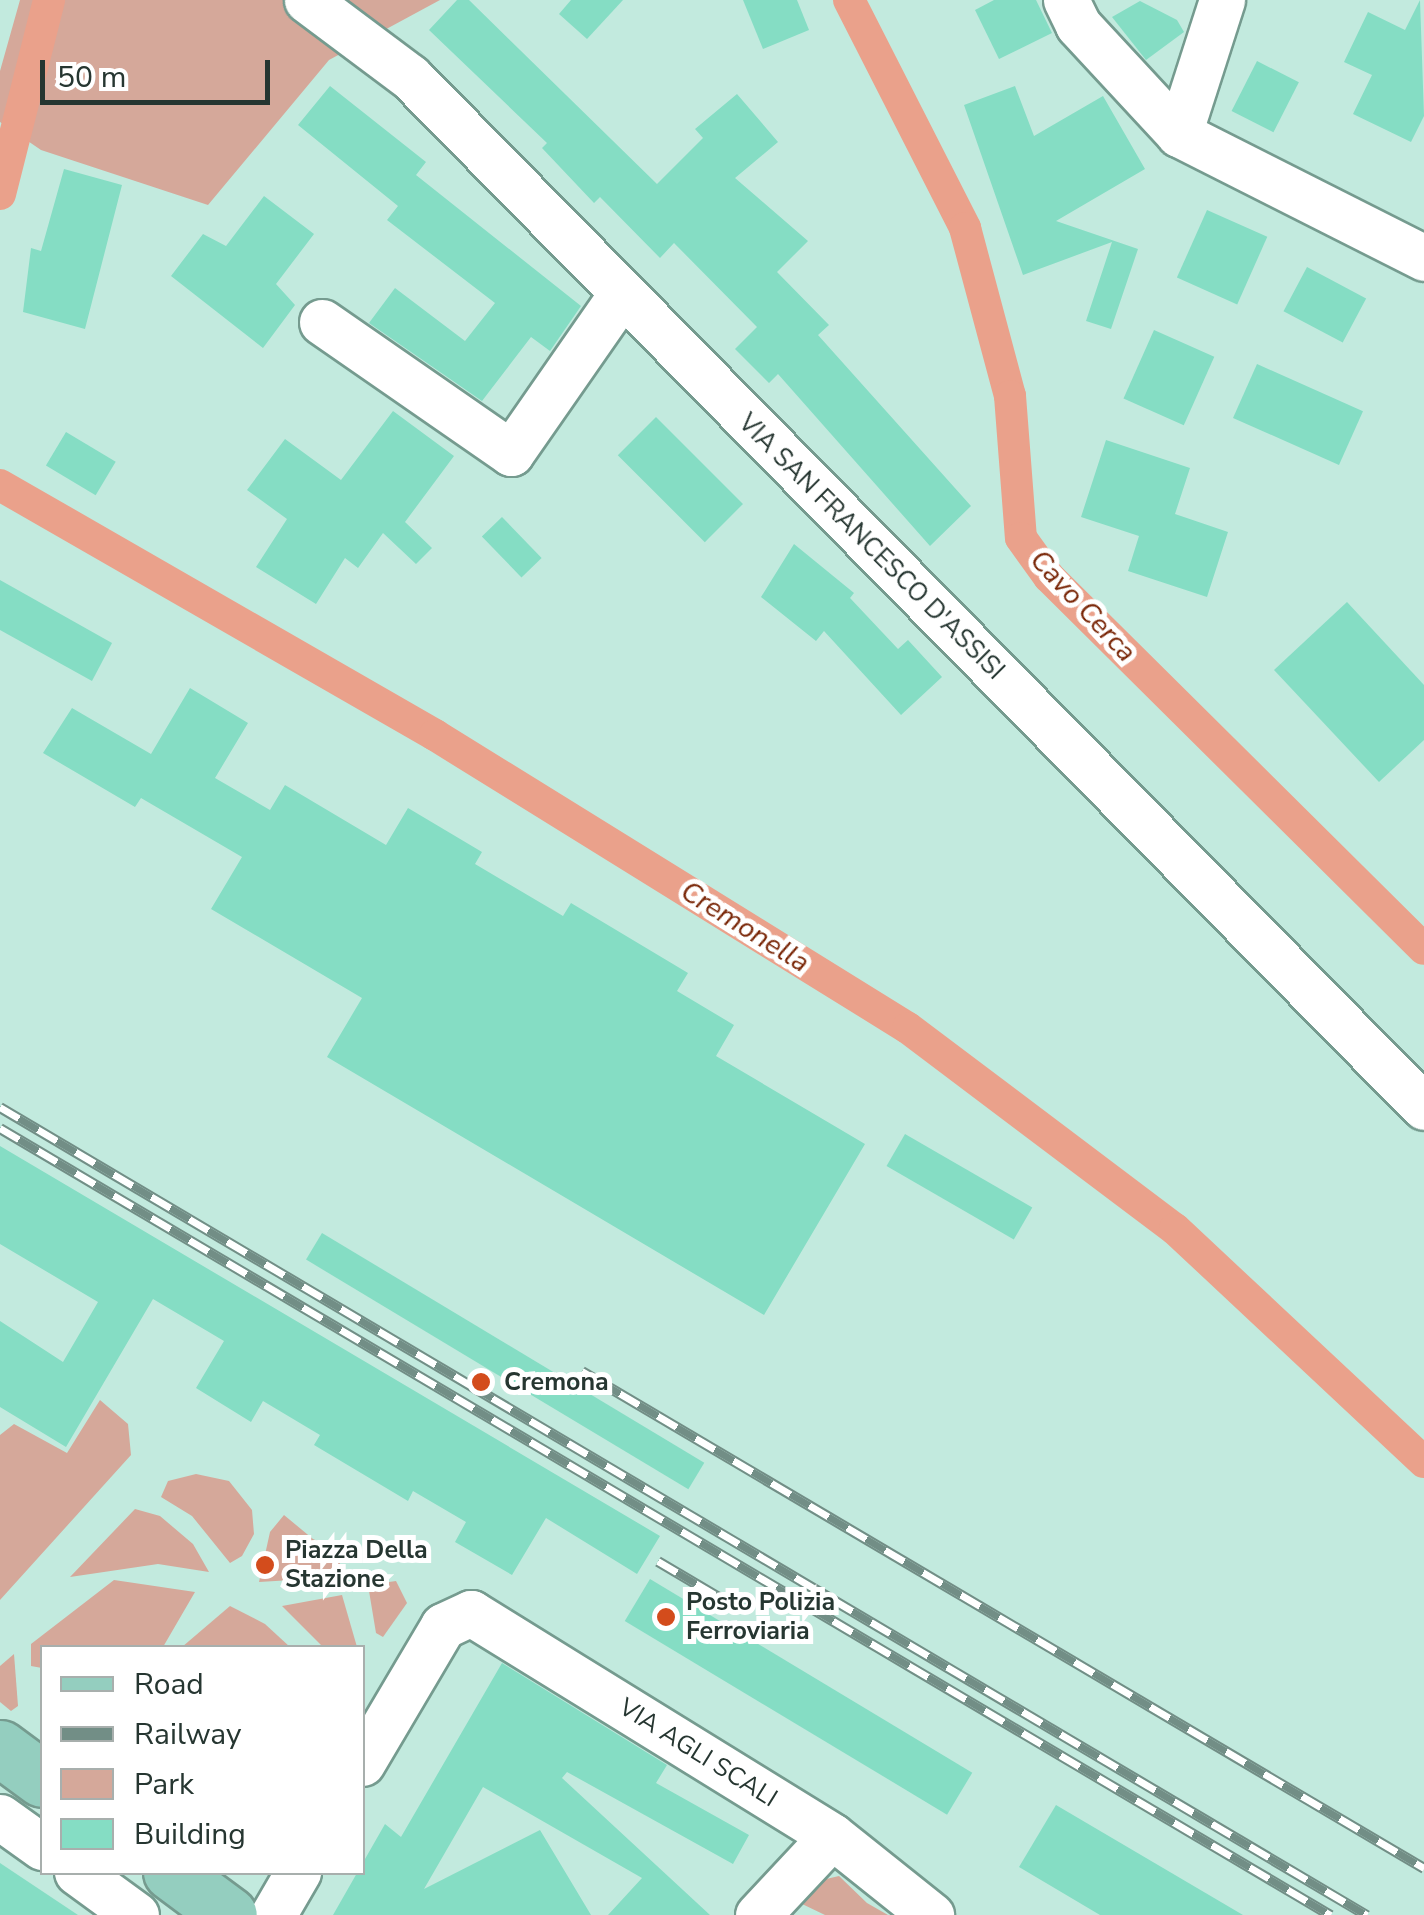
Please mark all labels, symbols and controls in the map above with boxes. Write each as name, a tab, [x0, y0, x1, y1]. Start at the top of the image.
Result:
scale bar	[45, 40, 275, 102]
text: 50 m	[57, 57, 126, 98]
street label: VIA SAN FRANCESCO D'ASSISI	[732, 408, 1010, 686]
water label: Cavo Cerca	[1023, 543, 1143, 669]
water label: Cremonella	[674, 874, 816, 980]
place label: Cremona	[504, 1367, 609, 1397]
marker: Cremona	[468, 1369, 494, 1395]
place label: Piazza Della Stazione	[285, 1536, 428, 1595]
marker: Piazza Della Stazione	[254, 1554, 276, 1576]
place label: Posto Polizia Ferroviaria	[686, 1588, 835, 1647]
marker: Posto Polizia Ferroviaria	[655, 1606, 677, 1628]
legend	[40, 1645, 365, 1875]
text: Road	[134, 1664, 204, 1705]
street label: VIA AGLI SCALI	[613, 1692, 783, 1814]
text: Railway	[134, 1714, 242, 1755]
text: Park	[134, 1764, 194, 1805]
text: Building	[134, 1814, 246, 1855]

